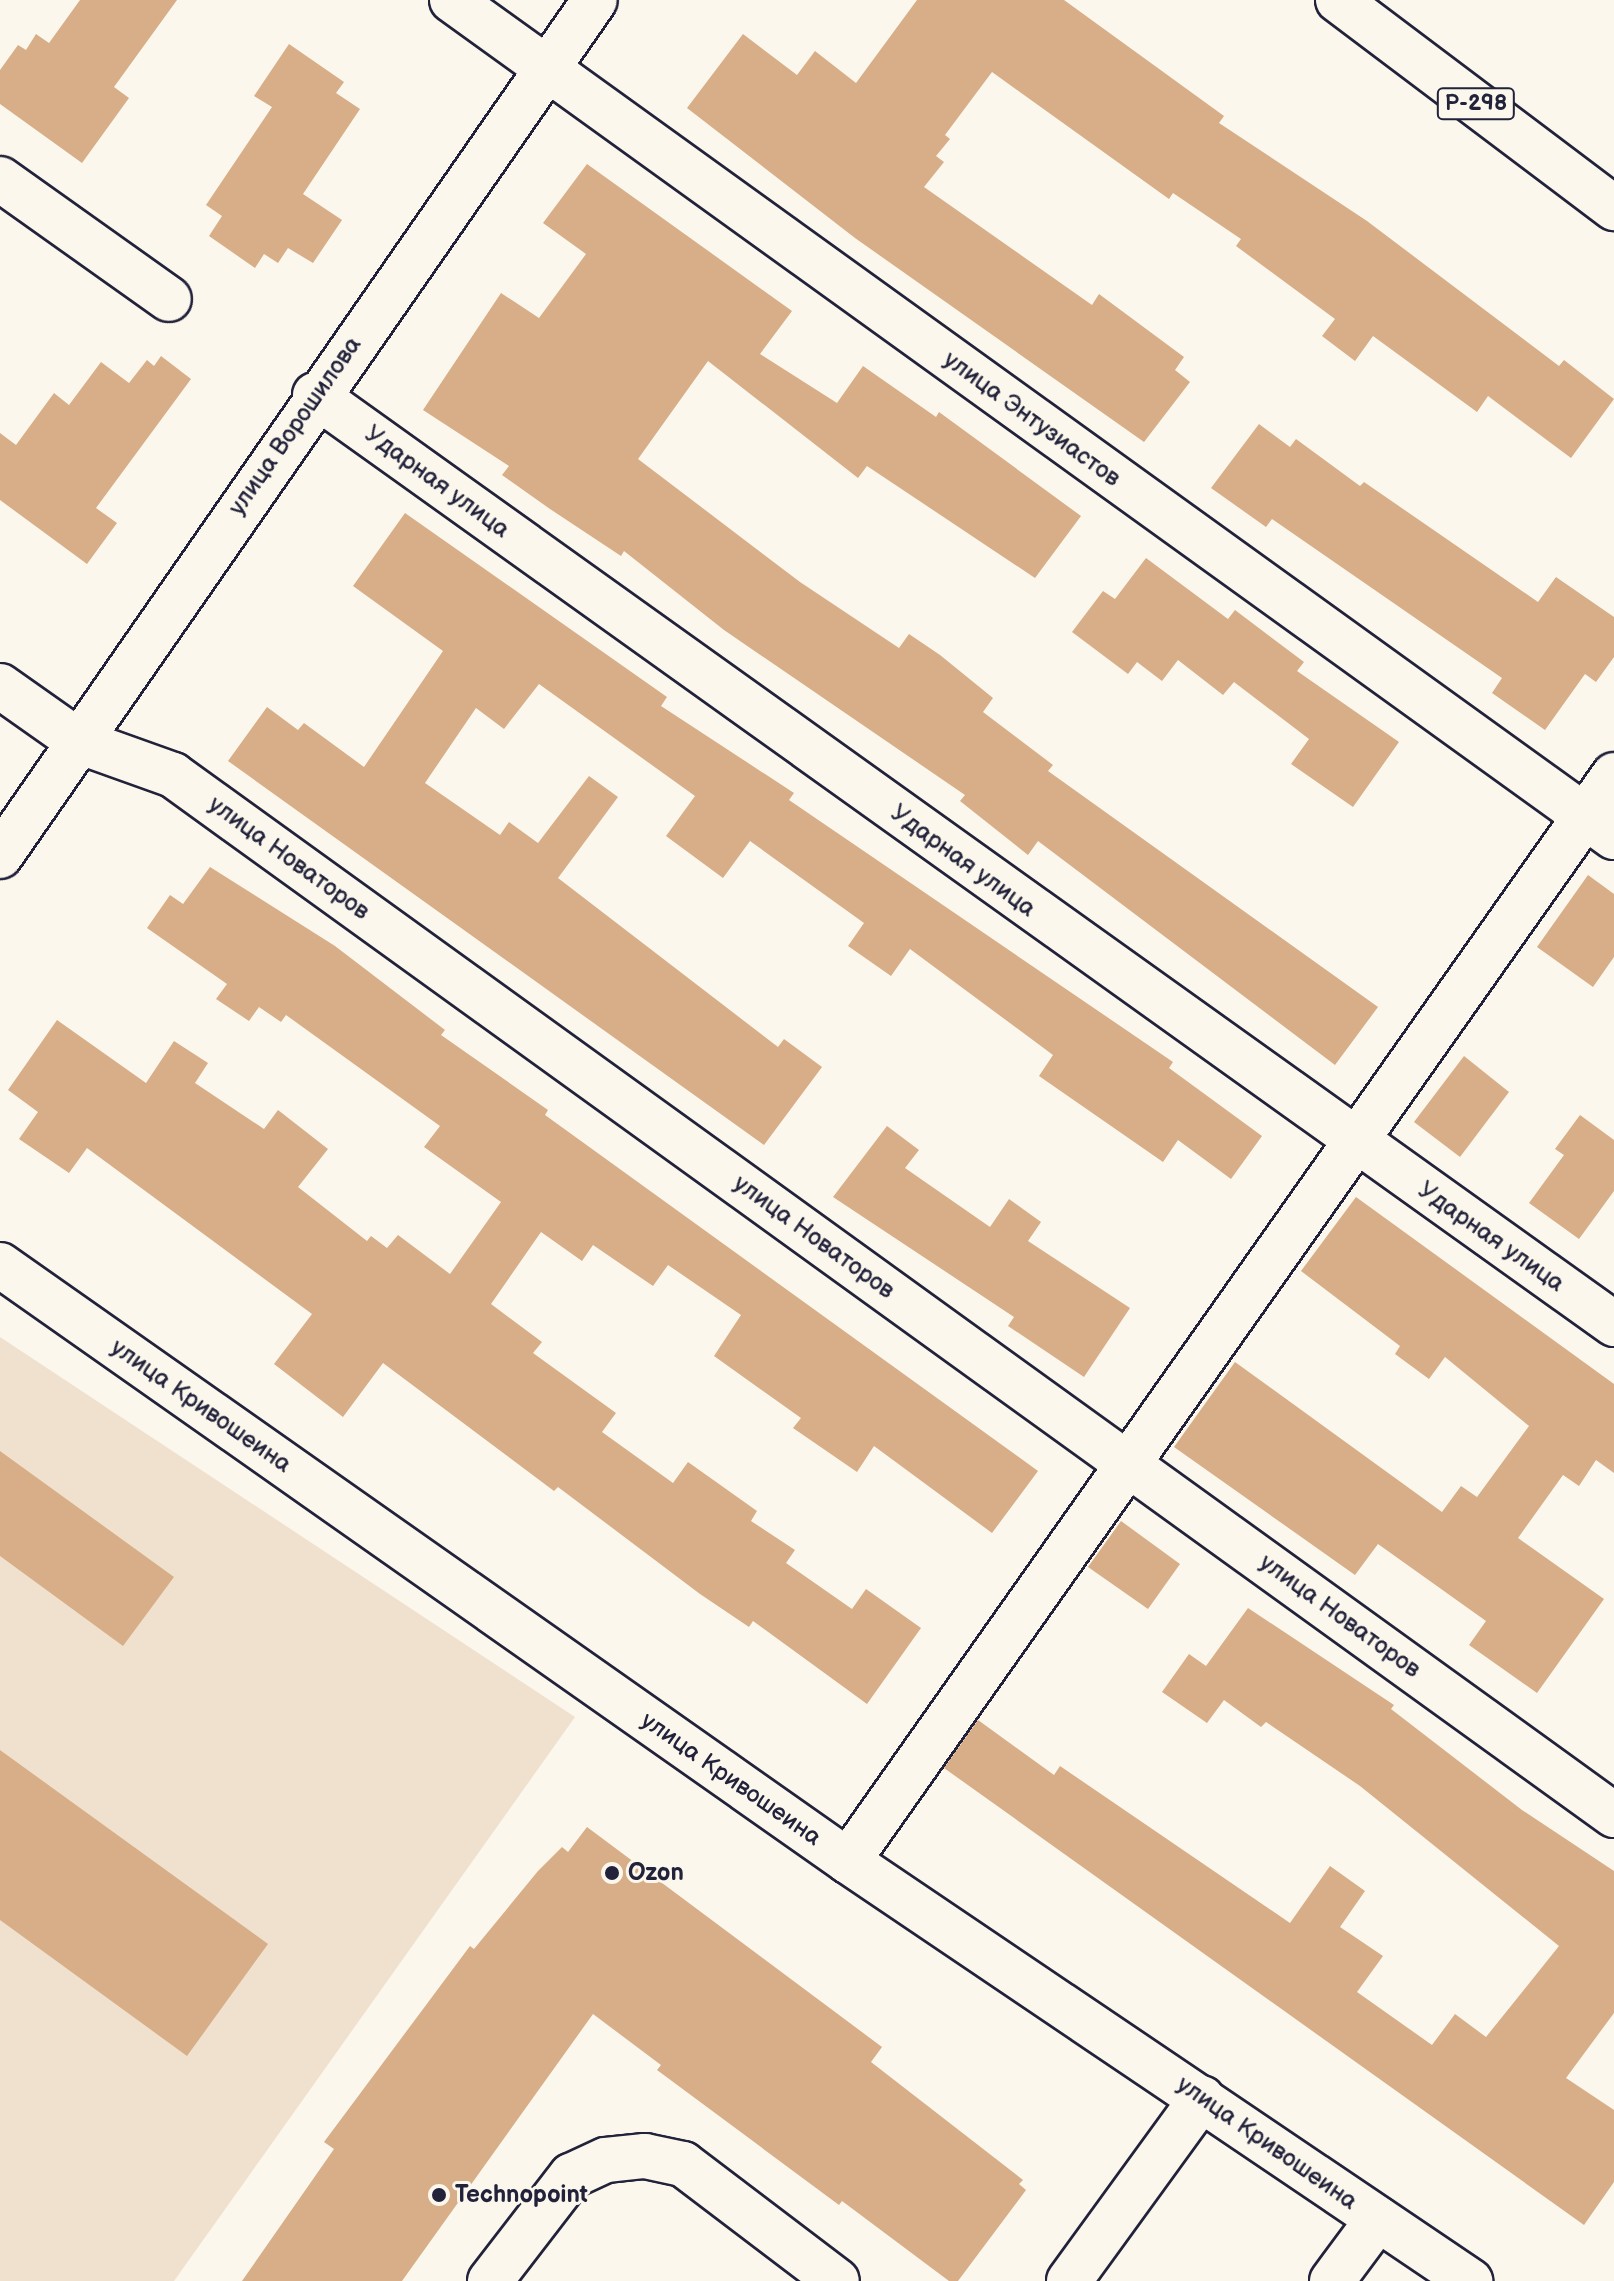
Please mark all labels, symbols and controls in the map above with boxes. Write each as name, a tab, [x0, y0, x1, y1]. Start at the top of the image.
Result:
road number: Р-298	[1436, 86, 1516, 122]
street label: улица Ворошилова	[223, 331, 367, 521]
street label: улица Энтузиастов	[938, 345, 1126, 493]
street label: Ударная улица	[359, 420, 515, 544]
street label: улица Новаторов	[203, 790, 375, 926]
street label: Ударная улица	[885, 799, 1041, 923]
street label: улица Новаторов	[728, 1169, 900, 1305]
street label: Ударная улица	[1412, 1176, 1570, 1298]
street label: улица Кривошеина	[105, 1333, 297, 1479]
street label: улица Новаторов	[1254, 1548, 1426, 1684]
street label: улица Кривошеина	[635, 1706, 827, 1852]
place label: Ozon	[628, 1859, 684, 1887]
marker: Ozon	[603, 1864, 621, 1882]
street label: улица Кривошеина	[1171, 2070, 1363, 2216]
place label: Technopoint	[455, 2181, 588, 2209]
marker: Technopoint	[430, 2186, 448, 2204]

